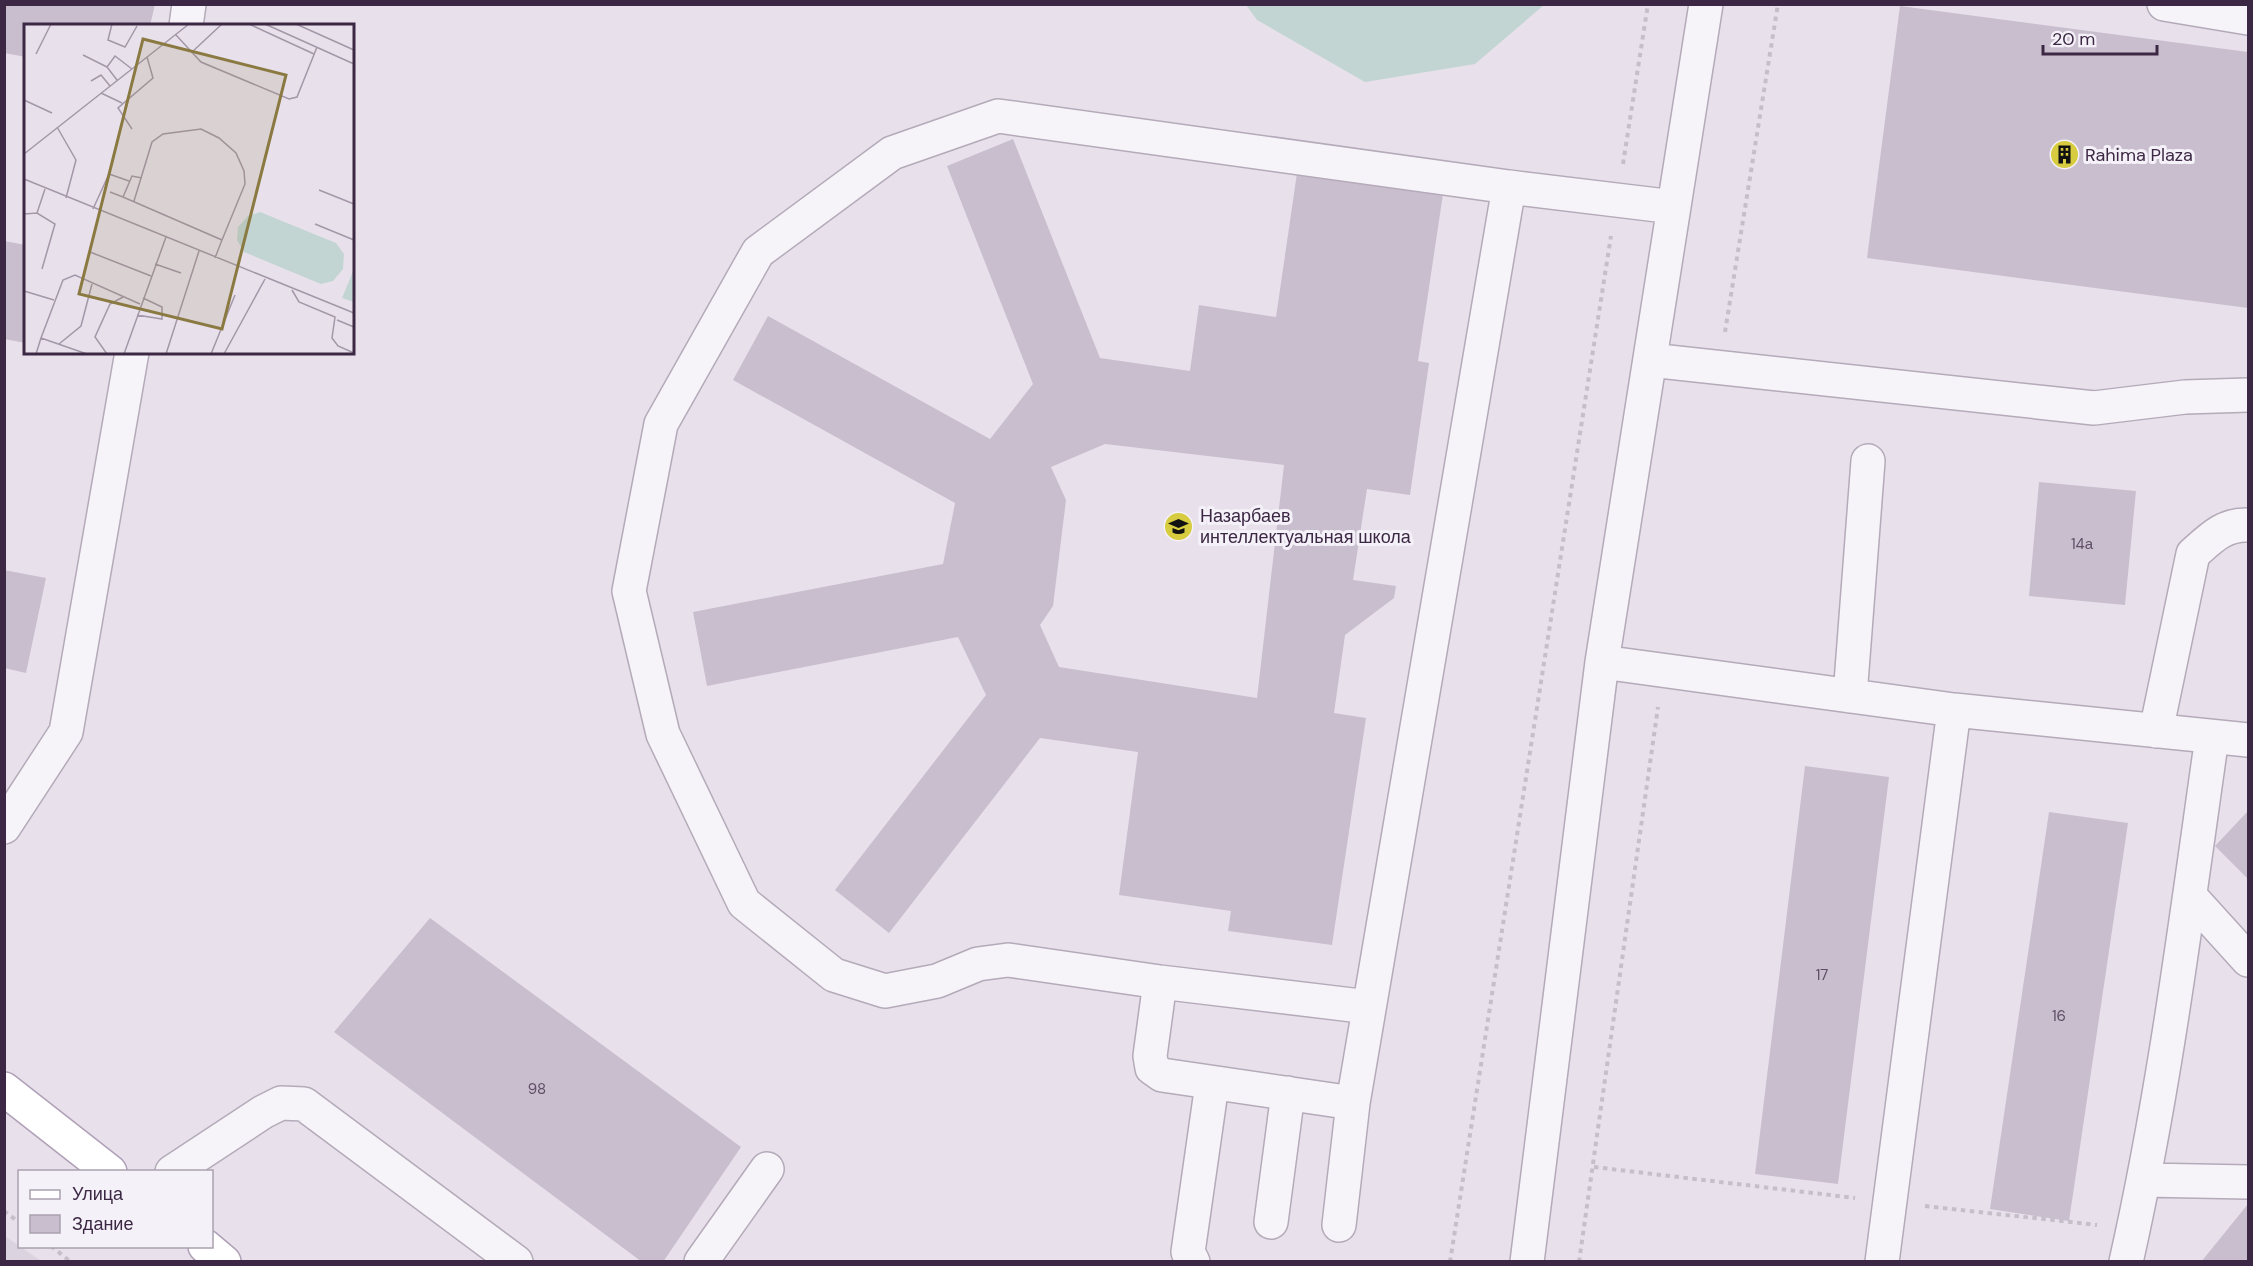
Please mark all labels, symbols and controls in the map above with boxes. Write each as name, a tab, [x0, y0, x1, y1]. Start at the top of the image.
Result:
scale bar	[2043, 18, 2157, 56]
inset map	[24, 24, 354, 354]
text: 20 m	[2052, 27, 2095, 51]
building icon: Rahima Plaza	[2048, 139, 2080, 171]
place label: Rahima Plaza	[2085, 143, 2193, 167]
place label: Назарбаев интеллектуальная школа	[1200, 504, 1412, 549]
school or university icon: Назарбаев интеллектуальная школа	[1163, 510, 1195, 542]
house number: 14а	[2071, 534, 2094, 554]
house number: 17	[1816, 965, 1828, 985]
house number: 16	[2052, 1006, 2066, 1026]
house number: 98	[528, 1079, 546, 1099]
legend	[18, 1170, 213, 1248]
text: Улица	[72, 1182, 124, 1206]
text: Здание	[72, 1212, 133, 1236]

